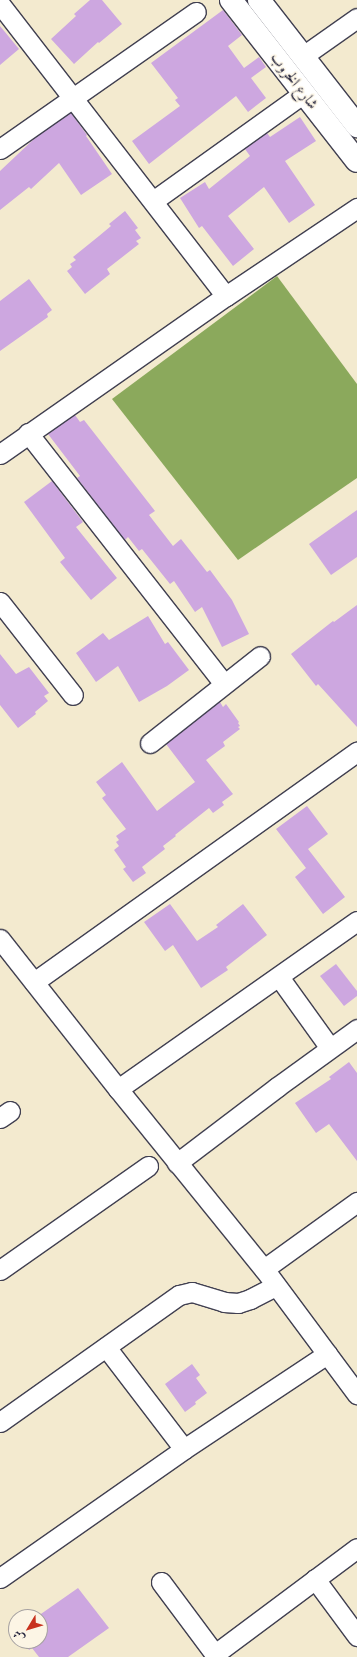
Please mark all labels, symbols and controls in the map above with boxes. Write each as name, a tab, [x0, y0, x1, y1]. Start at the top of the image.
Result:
street label: شارع الخروب	[266, 49, 322, 113]
north arrow	[8, 1609, 48, 1649]
text: ش	[10, 1627, 28, 1644]

